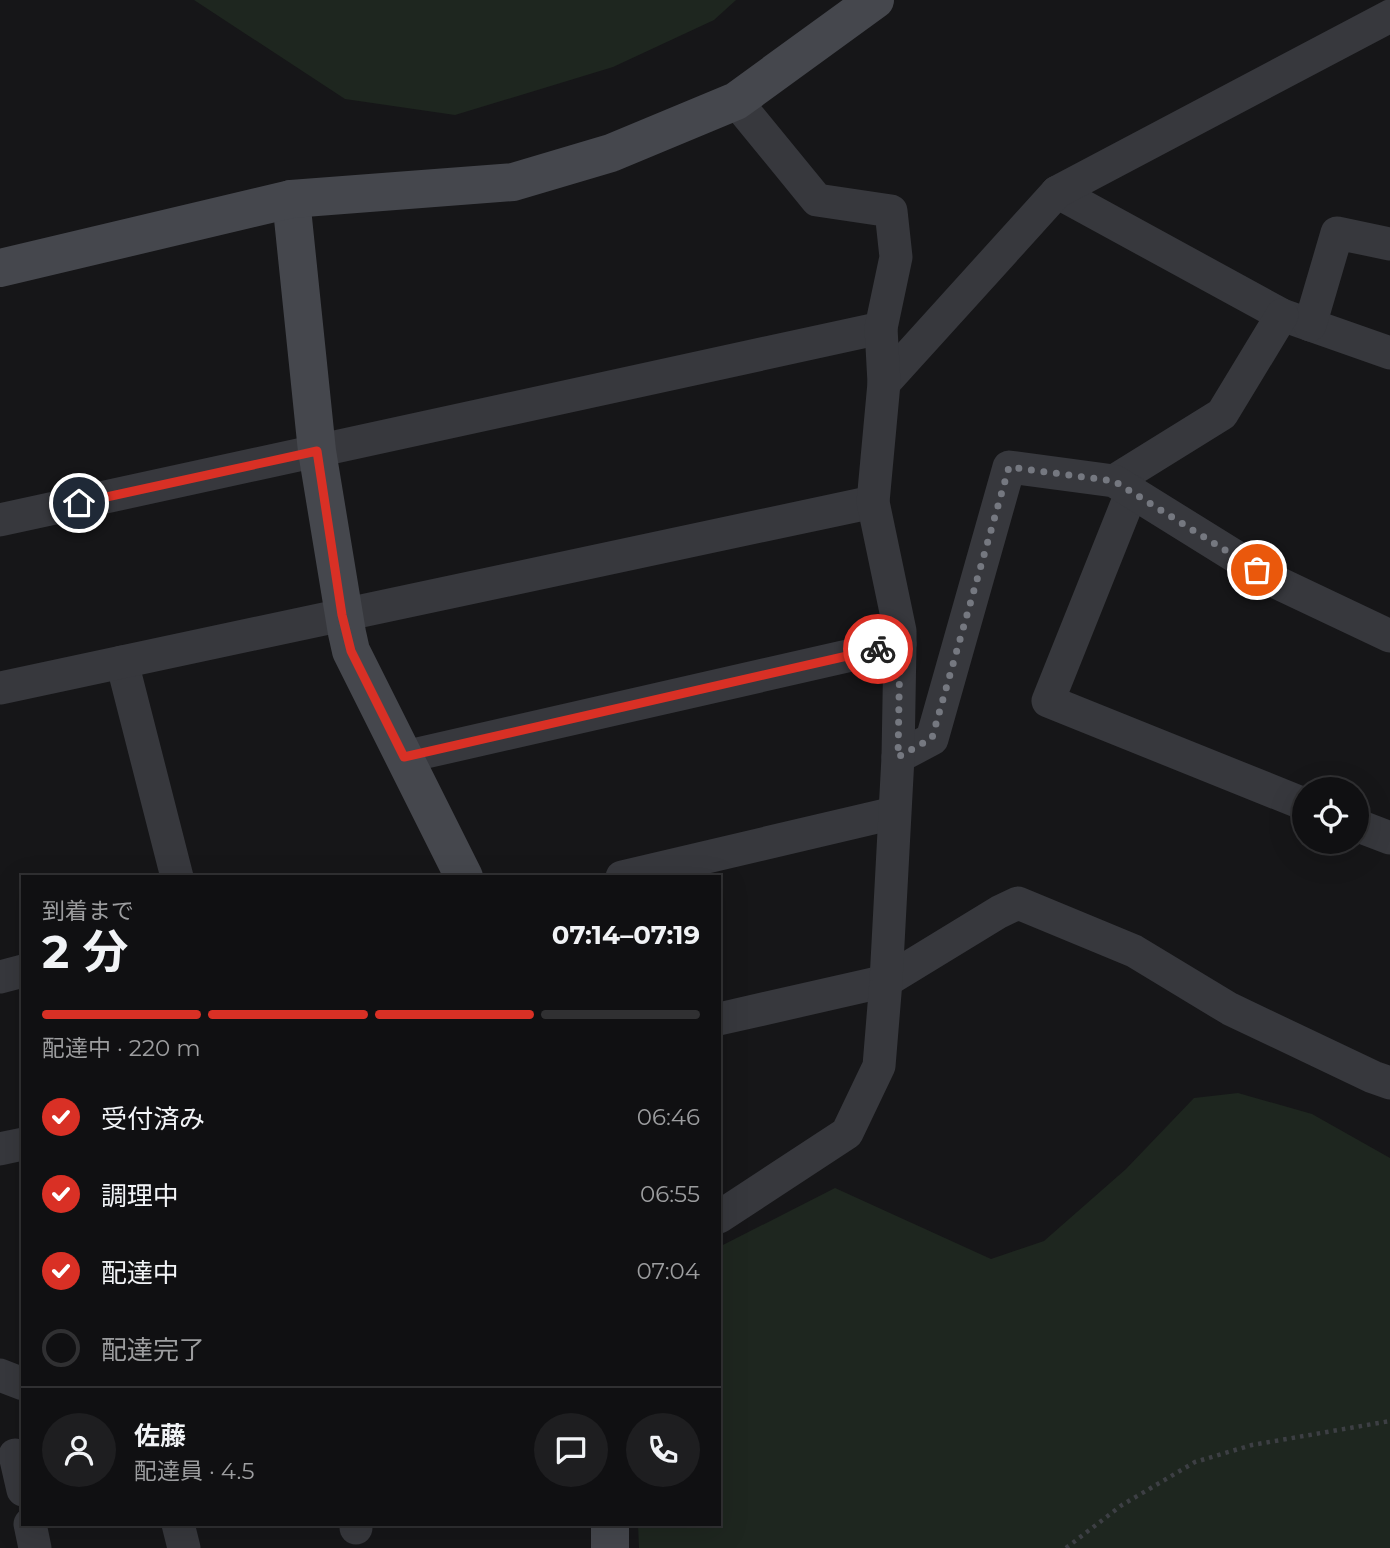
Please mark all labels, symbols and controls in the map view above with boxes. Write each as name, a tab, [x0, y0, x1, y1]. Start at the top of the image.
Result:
pin	[49, 473, 109, 533]
icon: home	[60, 484, 98, 522]
pin	[1227, 540, 1287, 600]
icon: bag	[1238, 551, 1276, 589]
courier	[843, 614, 913, 684]
icon: bike	[859, 630, 897, 668]
map controls	[1292, 777, 1369, 854]
button: locate	[1292, 777, 1369, 854]
text: 到着まで	[42, 897, 134, 925]
text: 07:14–07:19	[552, 919, 700, 951]
text: 2 分	[42, 923, 128, 980]
text: 配達中 · 220 m	[42, 1034, 201, 1062]
icon: check	[42, 1098, 80, 1136]
text: 受付済み	[101, 1103, 205, 1135]
text: 06:46	[637, 1103, 700, 1131]
icon: check	[42, 1175, 80, 1213]
text: 調理中	[101, 1180, 179, 1212]
text: 06:55	[640, 1180, 700, 1208]
icon: check	[42, 1252, 80, 1290]
text: 配達中	[101, 1257, 179, 1289]
text: 07:04	[637, 1257, 700, 1285]
text: 配達完了	[101, 1334, 205, 1366]
button: person	[42, 1413, 116, 1487]
button: chat	[534, 1413, 608, 1487]
button: phone	[626, 1413, 700, 1487]
text: 佐藤	[134, 1420, 186, 1452]
text: 配達員 · 4.5	[134, 1457, 254, 1485]

